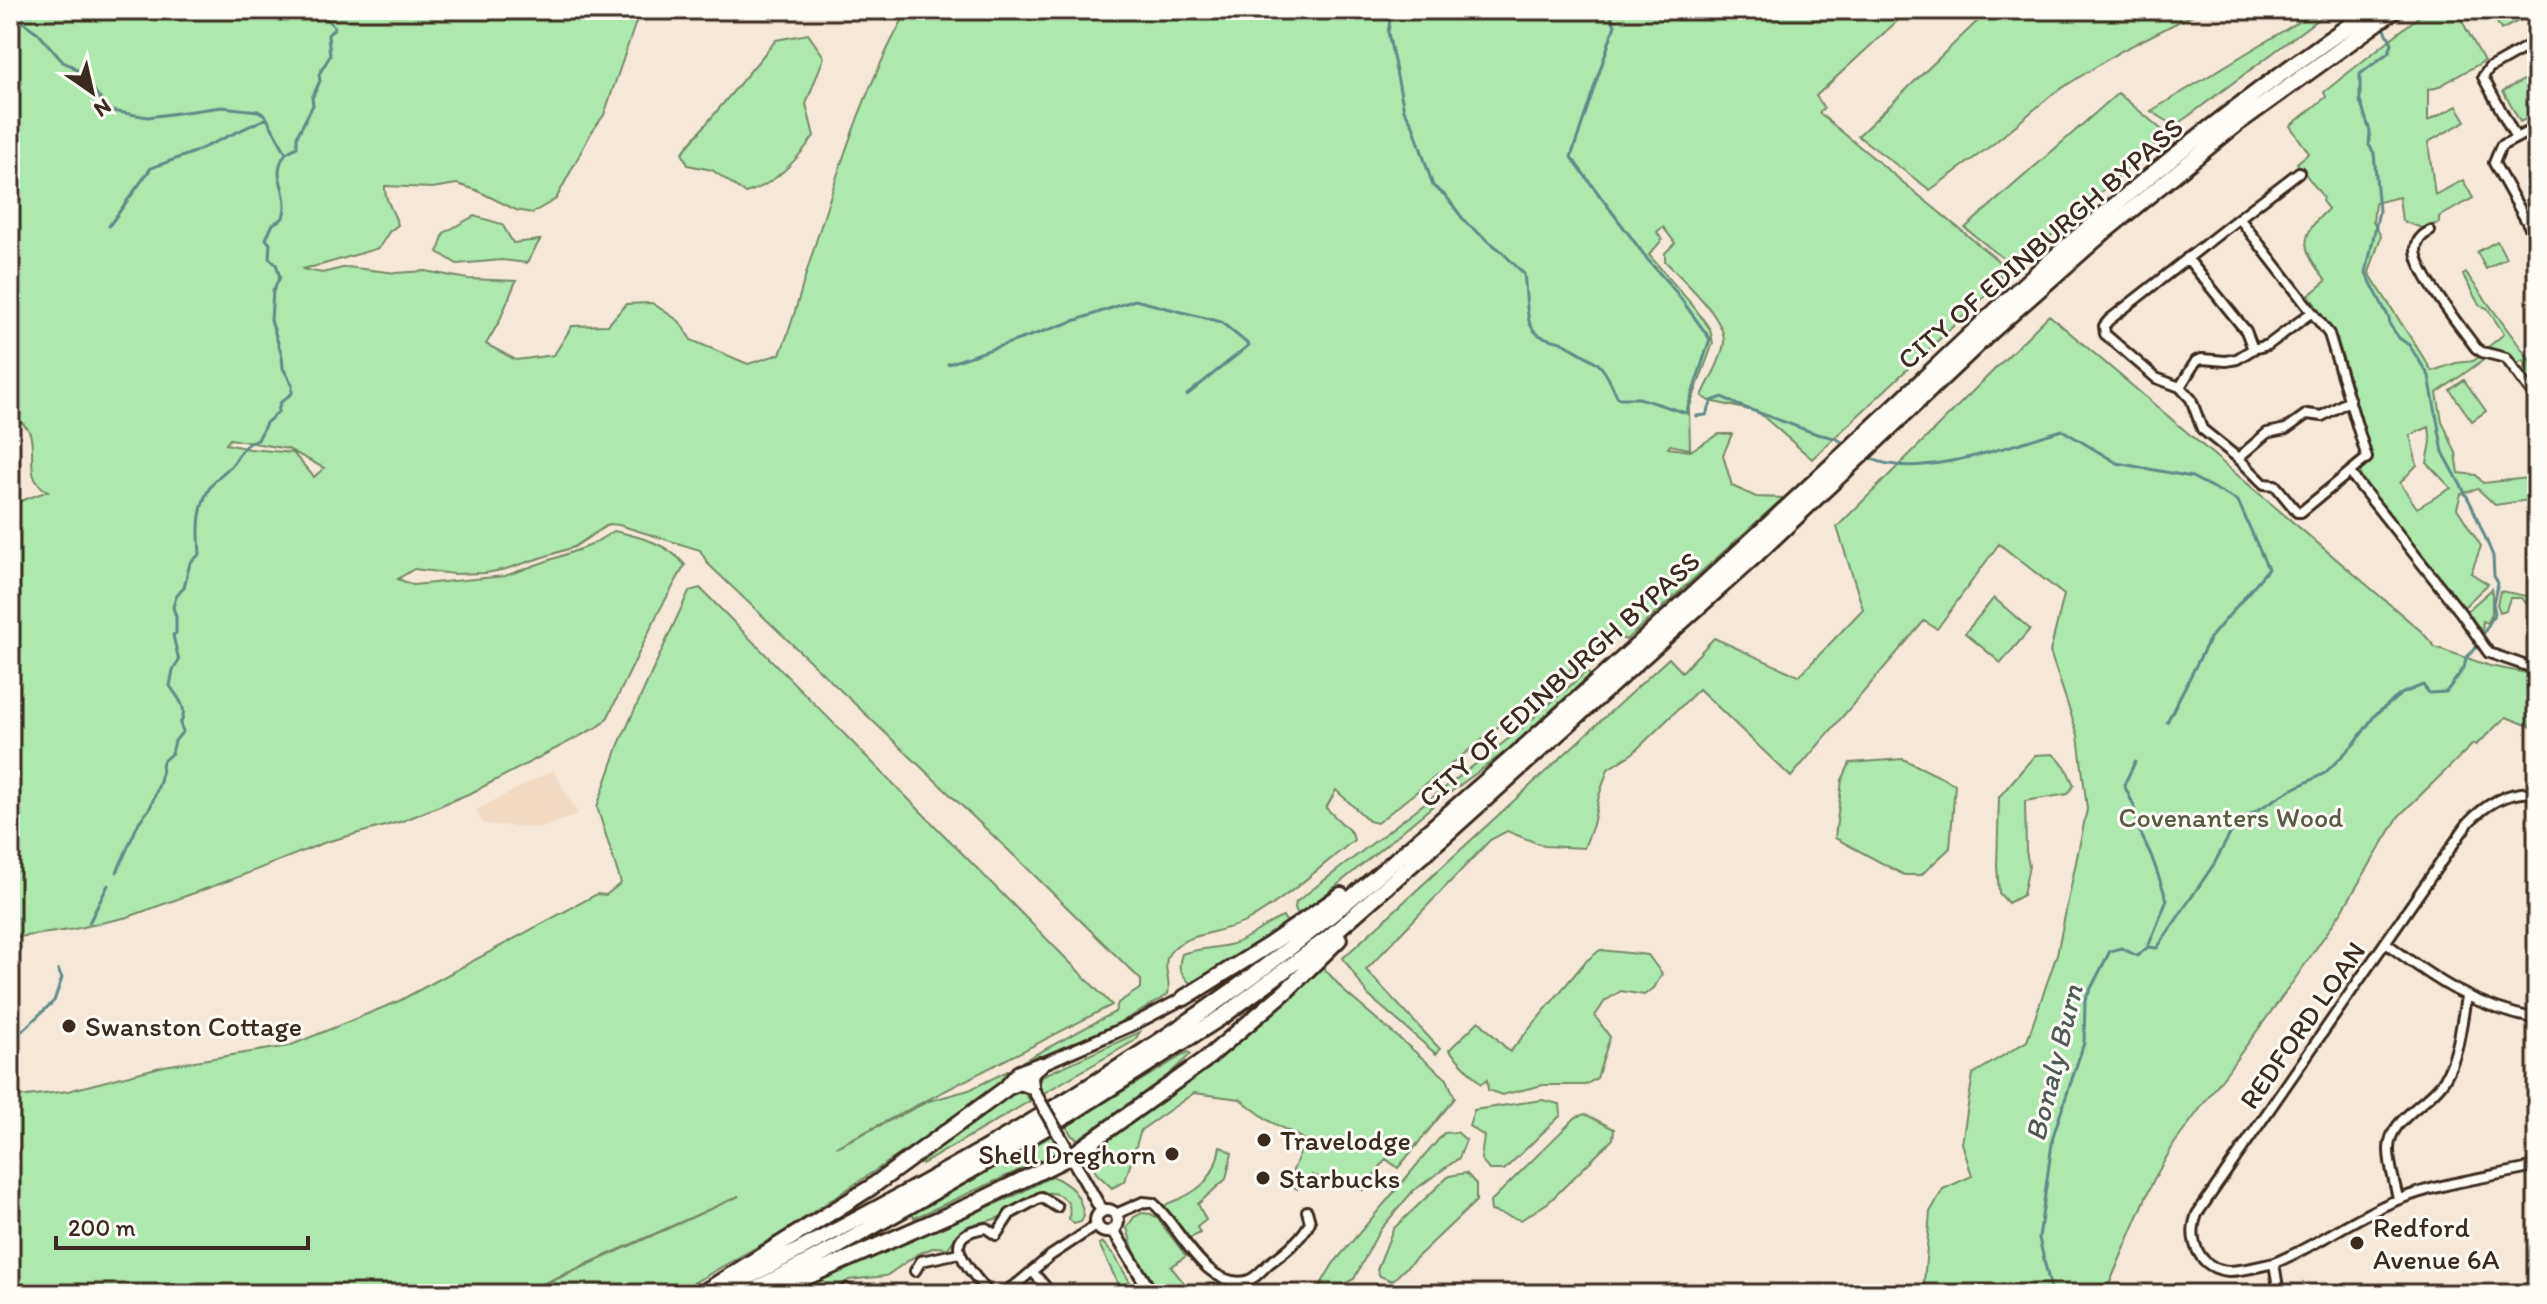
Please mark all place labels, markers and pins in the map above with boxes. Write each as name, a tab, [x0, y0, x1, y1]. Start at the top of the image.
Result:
place label: Swanston Cottage	[85, 1009, 302, 1043]
marker: Swanston Cottage	[60, 1017, 78, 1035]
place label: Travelodge	[1280, 1123, 1411, 1157]
marker: Travelodge	[1255, 1131, 1273, 1149]
place label: Shell Dreghorn	[978, 1137, 1156, 1171]
marker: Shell Dreghorn	[1163, 1145, 1181, 1163]
place label: Starbucks	[1279, 1161, 1400, 1195]
marker: Starbucks	[1254, 1169, 1272, 1187]
place label: Redford Avenue 6A	[2373, 1210, 2500, 1276]
marker: Redford Avenue 6A	[2348, 1234, 2366, 1252]

